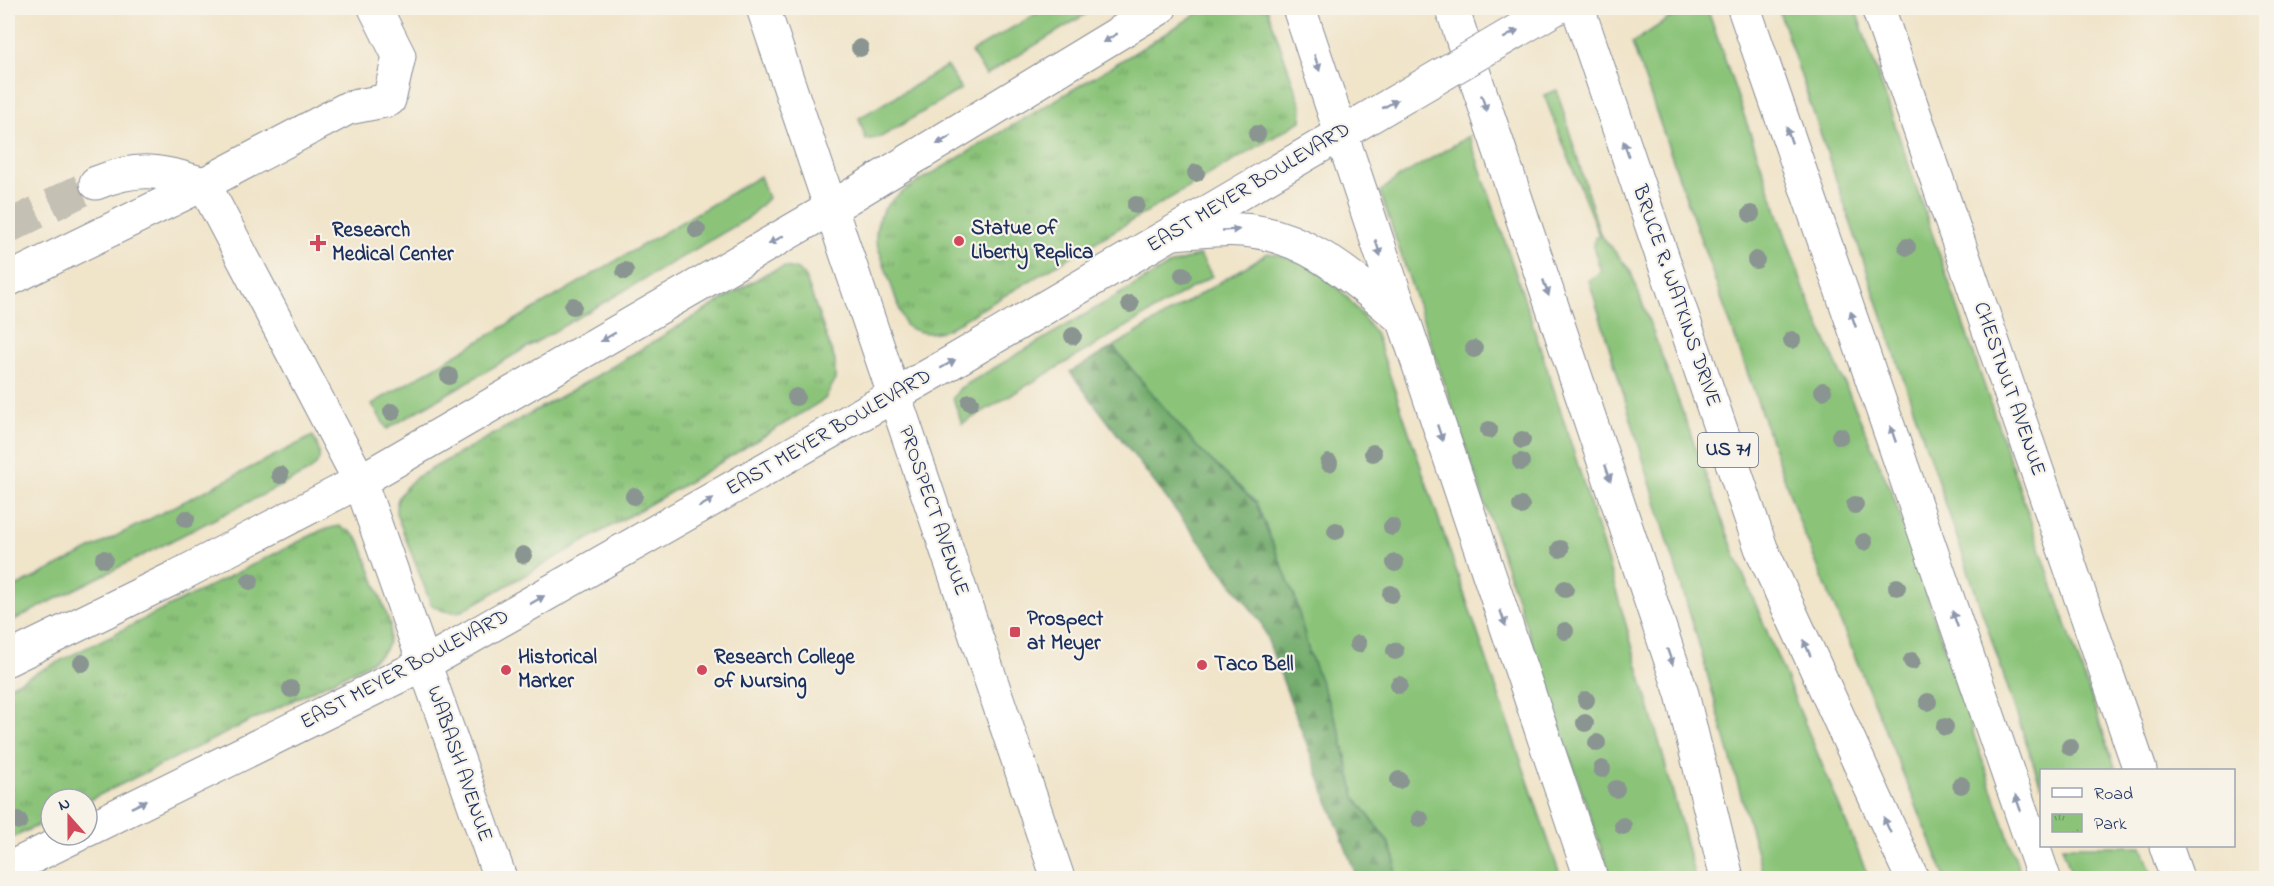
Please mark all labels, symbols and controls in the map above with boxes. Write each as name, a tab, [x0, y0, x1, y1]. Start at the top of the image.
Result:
one-way arrow	[1503, 29, 1520, 39]
one-way arrow	[1101, 33, 1118, 43]
one-way arrow	[1313, 54, 1322, 72]
one-way arrow	[1479, 94, 1489, 112]
one-way arrow	[1382, 99, 1399, 109]
street label: EAST MEYER BOULEVARD	[1142, 115, 1356, 261]
one-way arrow	[1783, 126, 1793, 144]
one-way arrow	[936, 134, 952, 145]
one-way arrow	[1621, 140, 1630, 158]
street label: BRUCE R. WATKINS DRIVE	[1624, 180, 1728, 411]
place label: Statue of Liberty Replica	[971, 214, 1093, 270]
place label: Research Medical Center	[332, 216, 454, 270]
one-way arrow	[1222, 226, 1241, 235]
marker: Research Medical Center	[309, 234, 327, 252]
one-way arrow	[768, 234, 785, 244]
marker: Statue of Liberty Replica	[952, 234, 966, 248]
one-way arrow	[1373, 239, 1383, 257]
one-way arrow	[1541, 279, 1551, 297]
street label: CHESTNUT AVENUE	[1965, 298, 2053, 480]
one-way arrow	[1847, 310, 1857, 328]
one-way arrow	[599, 332, 616, 342]
one-way arrow	[940, 359, 956, 370]
street label: EAST MEYER BOULEVARD	[721, 362, 937, 504]
street label: PROSPECT AVENUE	[890, 422, 976, 600]
one-way arrow	[1436, 424, 1445, 442]
one-way arrow	[1887, 425, 1897, 443]
road number: US 71	[1698, 433, 1758, 467]
one-way arrow	[1603, 464, 1613, 482]
one-way arrow	[698, 498, 715, 508]
one-way arrow	[529, 594, 545, 605]
street label: EAST MEYER BOULEVARD	[295, 602, 515, 738]
place label: Prospect at Meyer	[1027, 605, 1104, 661]
one-way arrow	[1498, 609, 1508, 627]
one-way arrow	[1950, 610, 1960, 628]
marker: Prospect at Meyer	[1008, 625, 1022, 639]
one-way arrow	[1802, 639, 1811, 656]
place label: Historical Marker	[518, 643, 598, 697]
place label: Research College of Nursing	[714, 643, 855, 699]
one-way arrow	[1665, 648, 1675, 666]
place label: Taco Bell	[1214, 650, 1294, 680]
marker: Taco Bell	[1195, 658, 1209, 672]
marker: Historical Marker	[499, 663, 513, 677]
marker: Research College of Nursing	[695, 663, 709, 677]
street label: WABASH AVENUE	[418, 682, 500, 846]
legend	[2040, 769, 2235, 847]
text: Road	[2094, 782, 2133, 808]
north arrow	[39, 787, 99, 847]
text: N	[55, 792, 74, 818]
one-way arrow	[2013, 794, 2023, 812]
one-way arrow	[131, 800, 148, 809]
text: Park	[2094, 812, 2127, 838]
one-way arrow	[1883, 817, 1892, 834]

